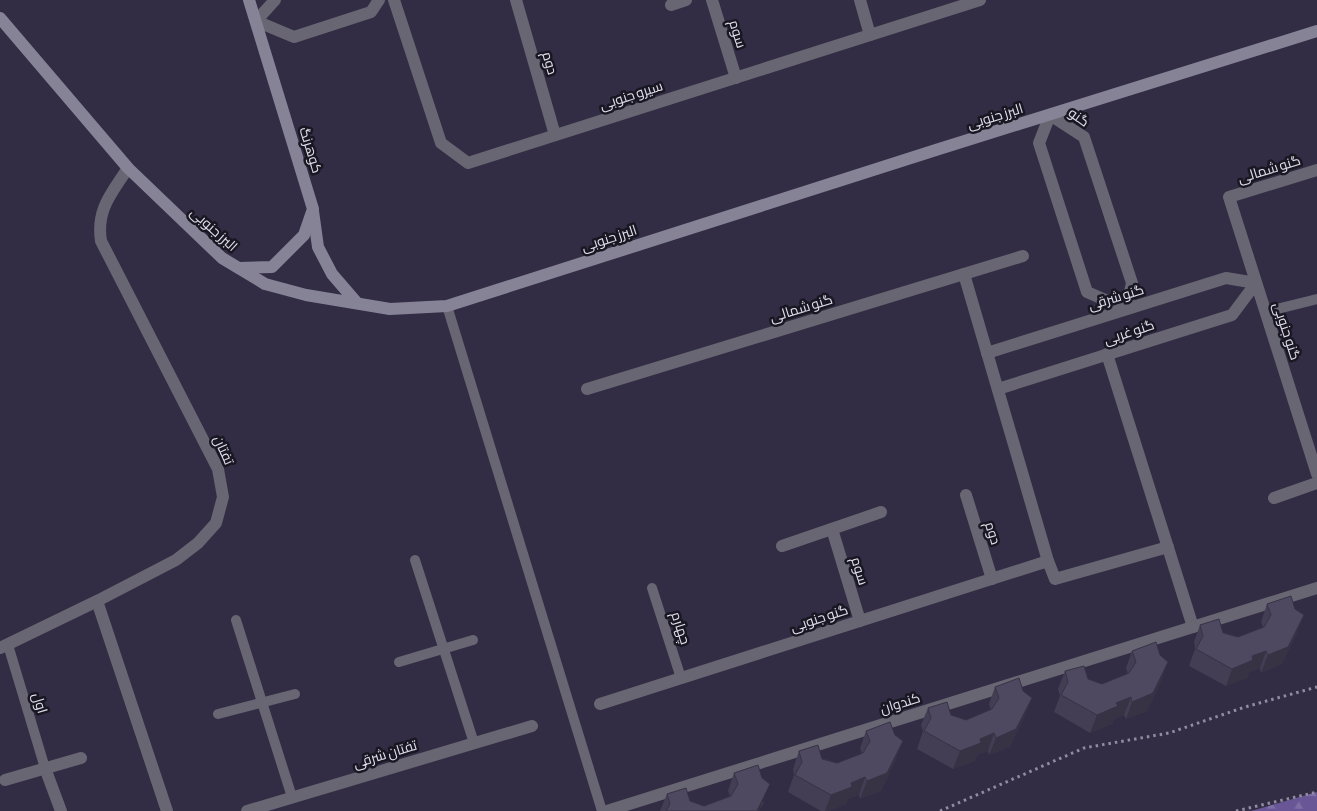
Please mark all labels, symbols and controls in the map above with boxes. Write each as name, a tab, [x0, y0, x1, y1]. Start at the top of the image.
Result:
street label: سوم	[724, 18, 750, 51]
street label: دوم	[537, 50, 561, 77]
street label: سیرو جنوبی	[597, 77, 665, 113]
street label: البرز جنوبی	[965, 100, 1025, 132]
street label: گنو	[1066, 104, 1092, 130]
street label: کوهرنگ	[296, 125, 326, 175]
street label: گنو شمالی	[1236, 152, 1302, 186]
street label: البرز جنوبی	[187, 204, 241, 254]
street label: البرز جنوبی	[579, 221, 639, 255]
street label: گنو شرقی	[1086, 281, 1146, 313]
street label: گنو شمالی	[768, 291, 834, 325]
street label: گنو جنوبی	[1270, 300, 1304, 362]
street label: گنو غربی	[1102, 316, 1156, 348]
street label: تفتان	[211, 433, 238, 467]
street label: دوم	[980, 520, 1004, 547]
street label: سوم	[846, 555, 872, 588]
street label: گنو جنوبی	[788, 601, 850, 635]
street label: چهارم	[666, 610, 694, 647]
street label: کندوان	[878, 689, 922, 717]
street label: اول	[28, 691, 51, 716]
street label: تفتان شرقی	[351, 737, 419, 771]

